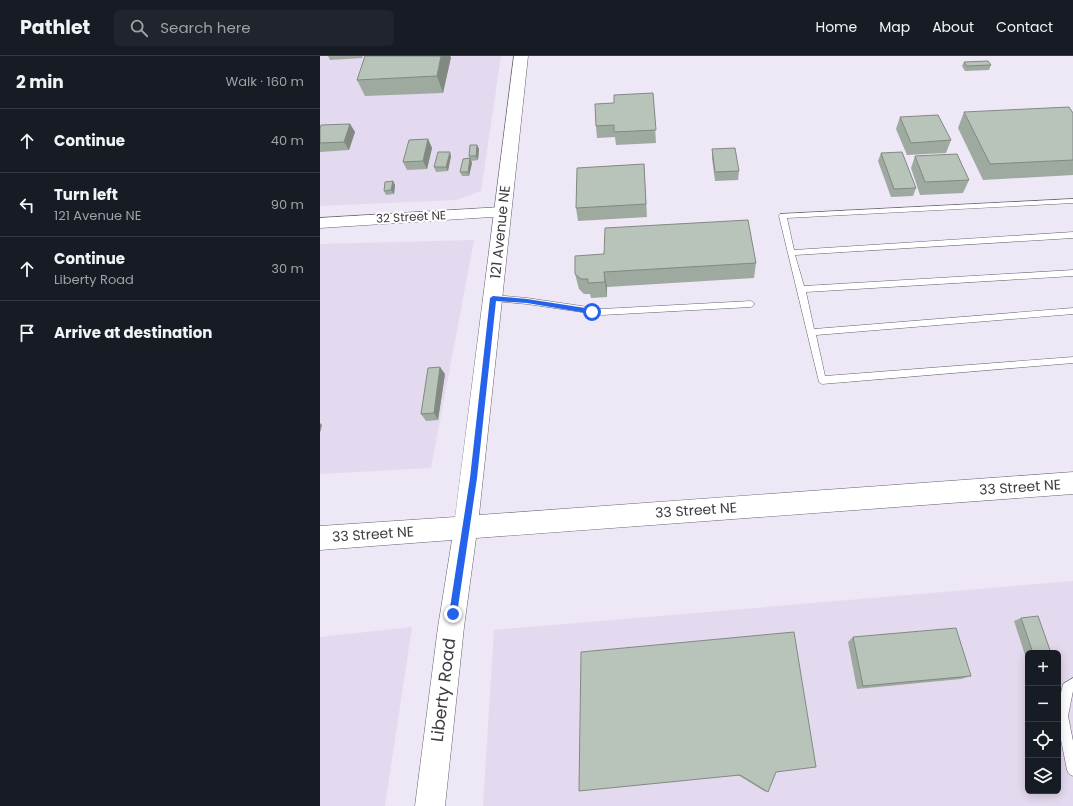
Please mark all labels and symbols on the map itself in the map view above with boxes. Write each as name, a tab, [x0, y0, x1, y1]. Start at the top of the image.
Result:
street label: 121 Avenue NE	[485, 184, 515, 280]
street label: 32 Street NE	[376, 206, 446, 227]
route start	[583, 303, 601, 321]
street label: 33 Street NE	[978, 474, 1062, 500]
street label: 33 Street NE	[654, 497, 738, 523]
street label: 33 Street NE	[331, 521, 415, 547]
route end	[444, 605, 462, 623]
street label: Liberty Road	[425, 637, 461, 743]

